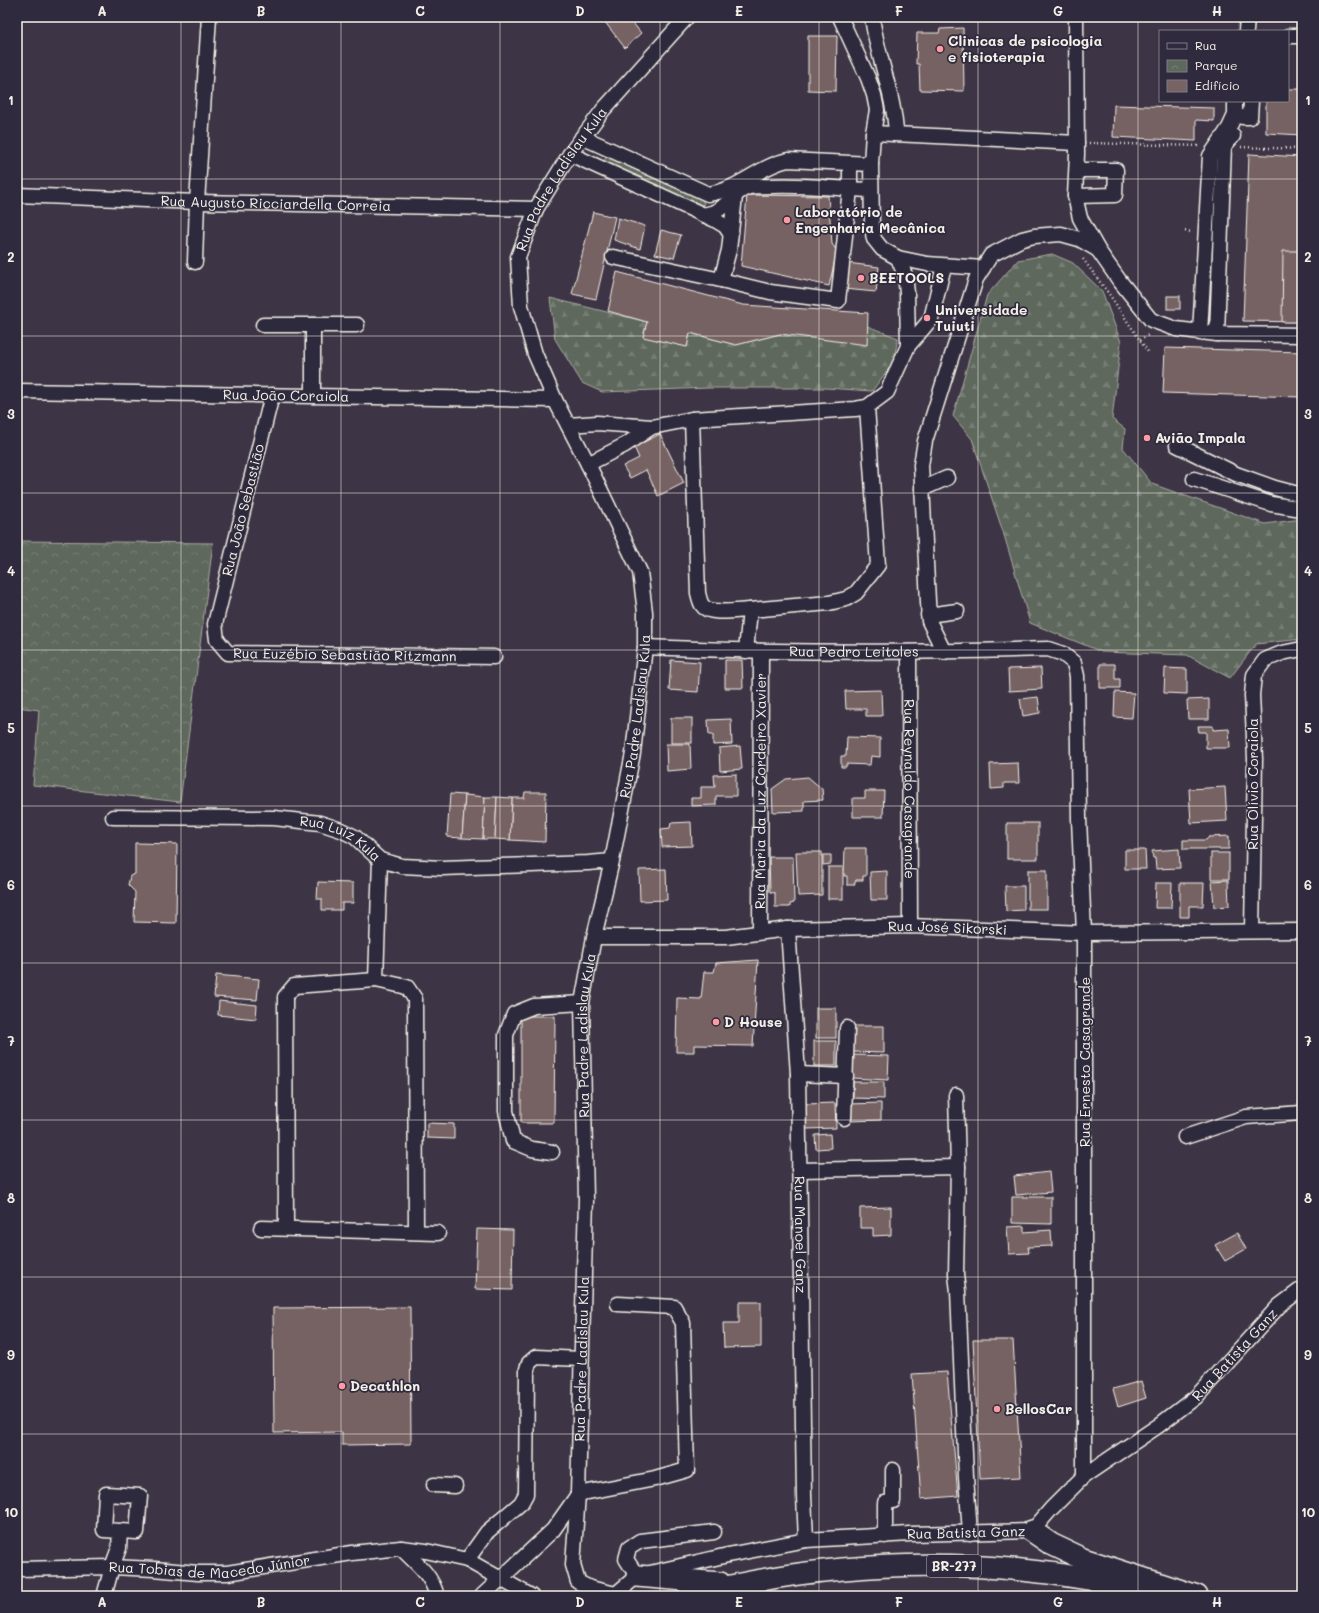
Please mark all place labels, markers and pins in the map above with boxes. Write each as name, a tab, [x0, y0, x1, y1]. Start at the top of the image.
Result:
place label: Clinicas de psicologia e fisioterapia	[948, 31, 1103, 66]
marker: Clinicas de psicologia e fisioterapia	[935, 44, 945, 54]
place label: Laboratório de Engenharia Mecânica	[795, 202, 946, 237]
marker: Laboratório de Engenharia Mecânica	[782, 215, 792, 225]
place label: BEETOOLS	[869, 268, 944, 287]
marker: BEETOOLS	[856, 273, 866, 283]
place label: Universidade Tuiuti	[935, 300, 1027, 335]
marker: Universidade Tuiuti	[922, 313, 932, 323]
place label: Avião Impala	[1155, 428, 1246, 447]
marker: Avião Impala	[1142, 433, 1152, 443]
place label: D House	[724, 1012, 782, 1031]
marker: D House	[711, 1017, 721, 1027]
place label: Decathlon	[350, 1376, 420, 1395]
marker: Decathlon	[337, 1381, 347, 1391]
place label: BellosCar	[1005, 1399, 1072, 1418]
marker: BellosCar	[992, 1404, 1002, 1414]

